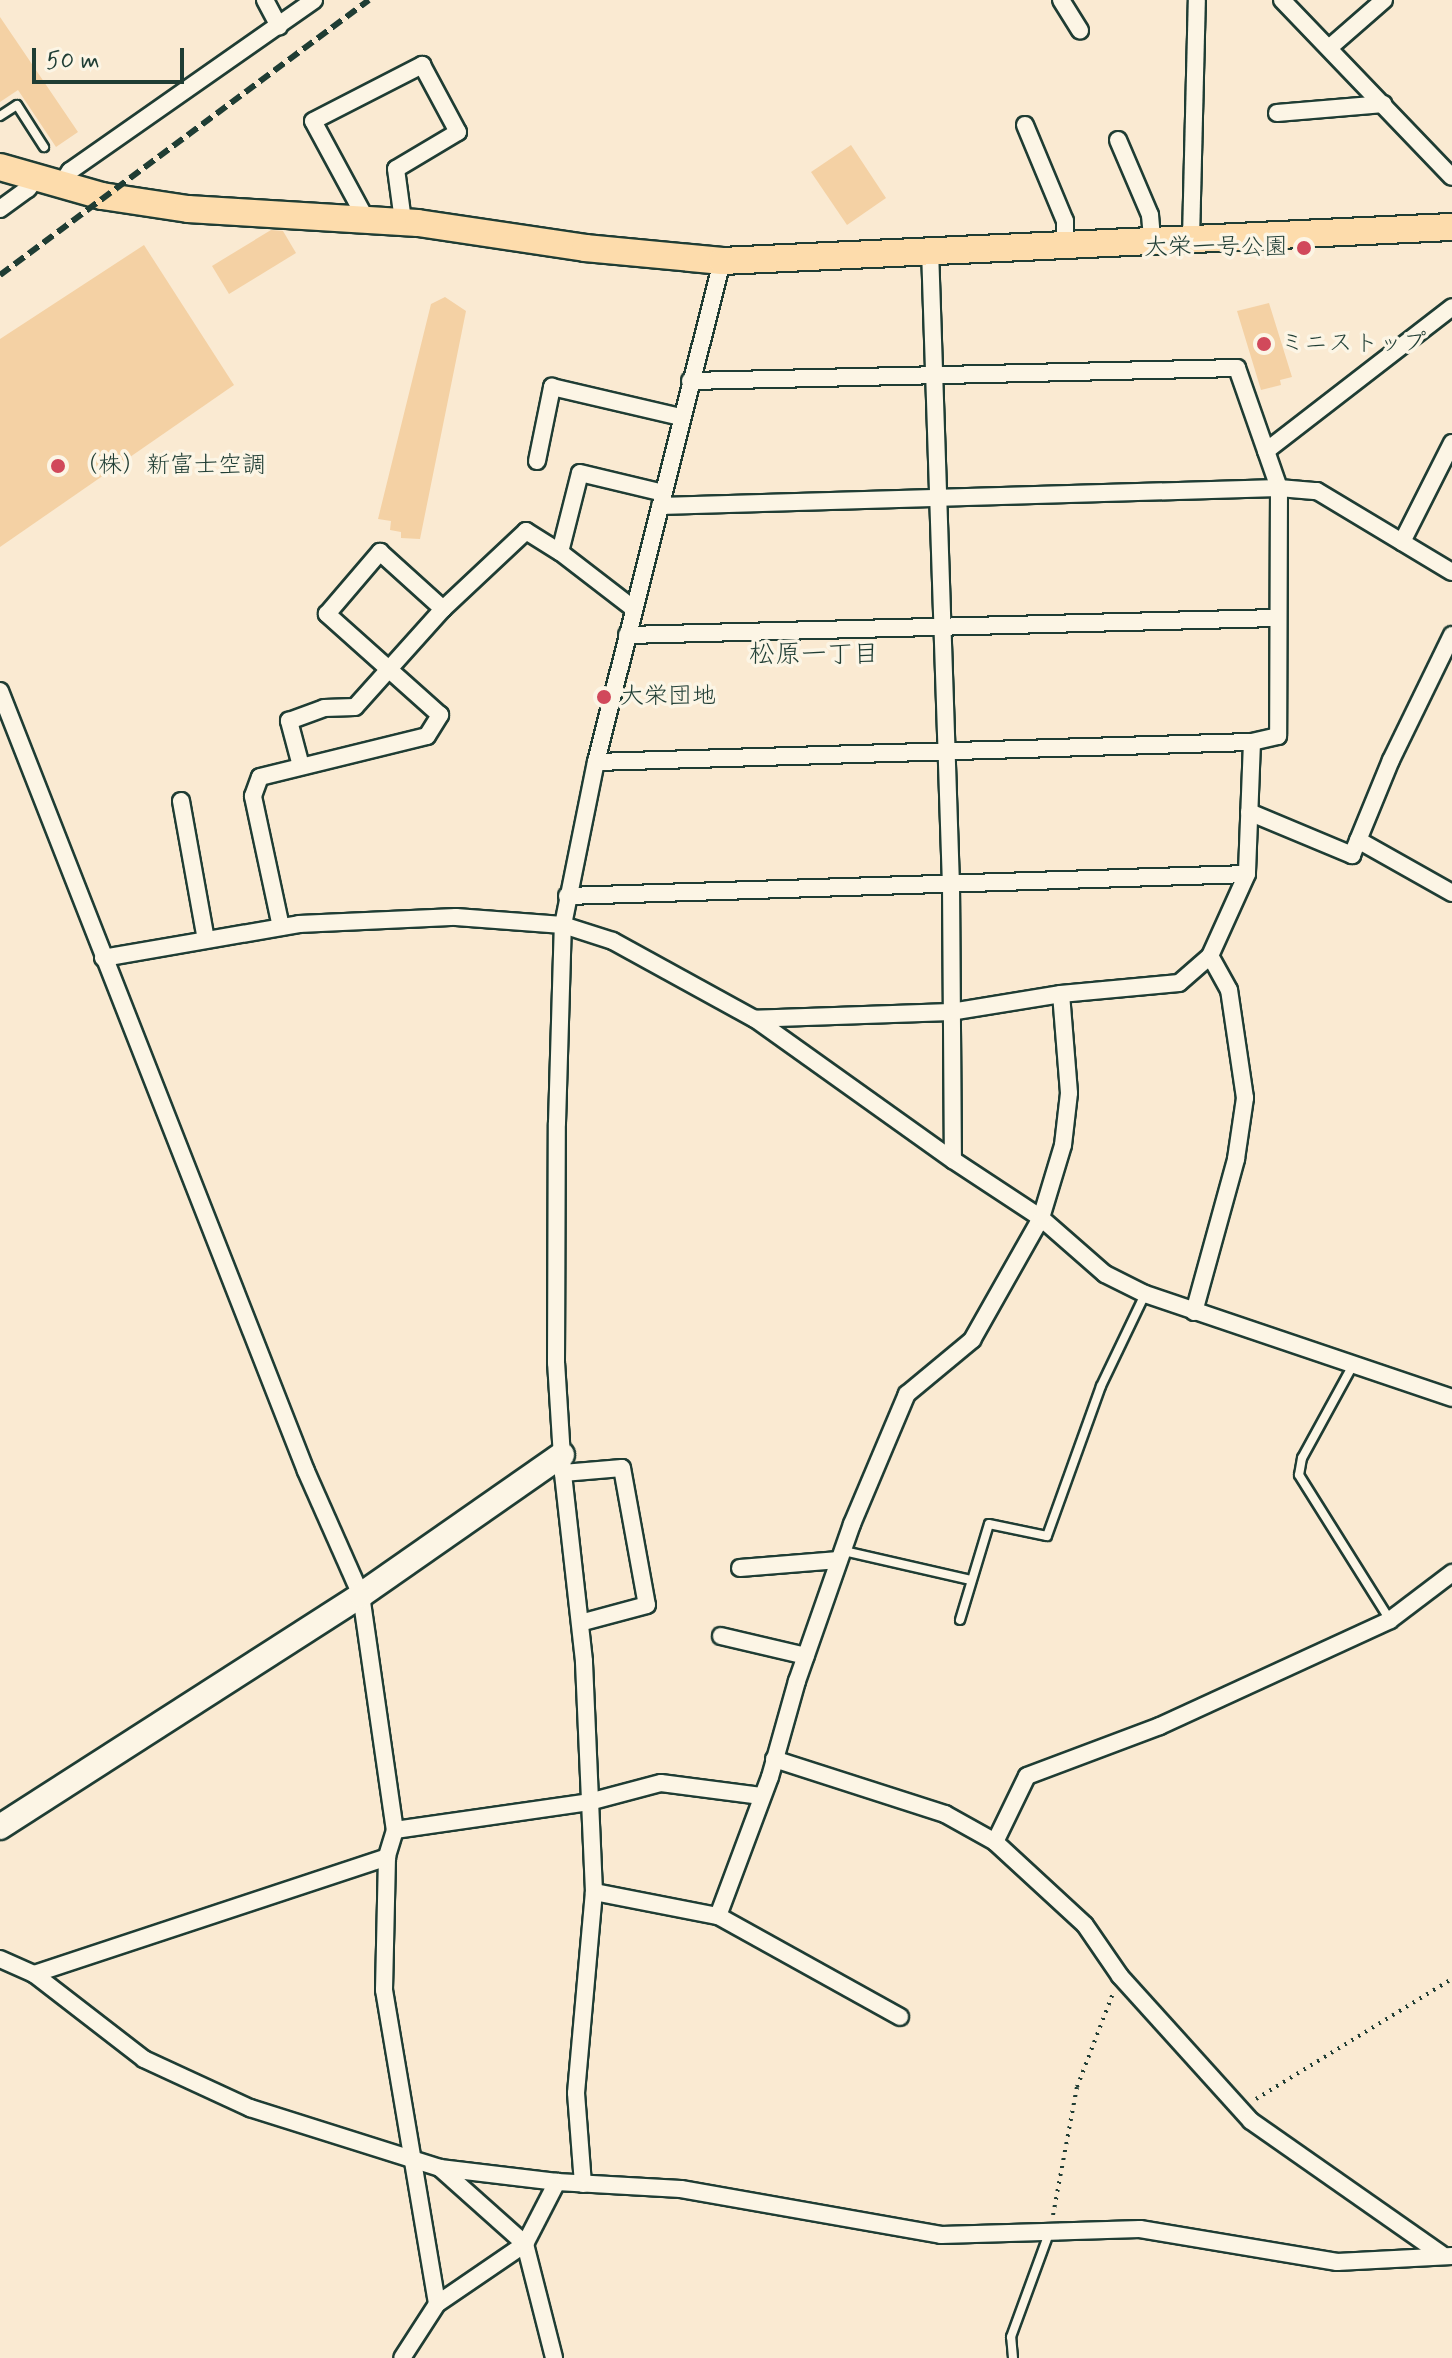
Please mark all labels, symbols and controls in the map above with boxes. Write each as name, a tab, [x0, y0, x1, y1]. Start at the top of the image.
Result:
scale bar	[36, 32, 188, 82]
text: 50 m	[46, 46, 100, 77]
place label: 大栄一号公園	[1144, 234, 1288, 262]
marker: 大栄一号公園	[1295, 239, 1313, 257]
place label: ミニストップ	[1280, 330, 1424, 358]
marker: ミニストップ	[1255, 335, 1273, 353]
place label: （株）新富士空調	[74, 452, 266, 480]
marker: （株）新富士空調	[49, 457, 67, 475]
district label: 松原一丁目	[749, 640, 879, 672]
place label: 大栄団地	[620, 683, 716, 711]
marker: 大栄団地	[595, 688, 613, 706]

